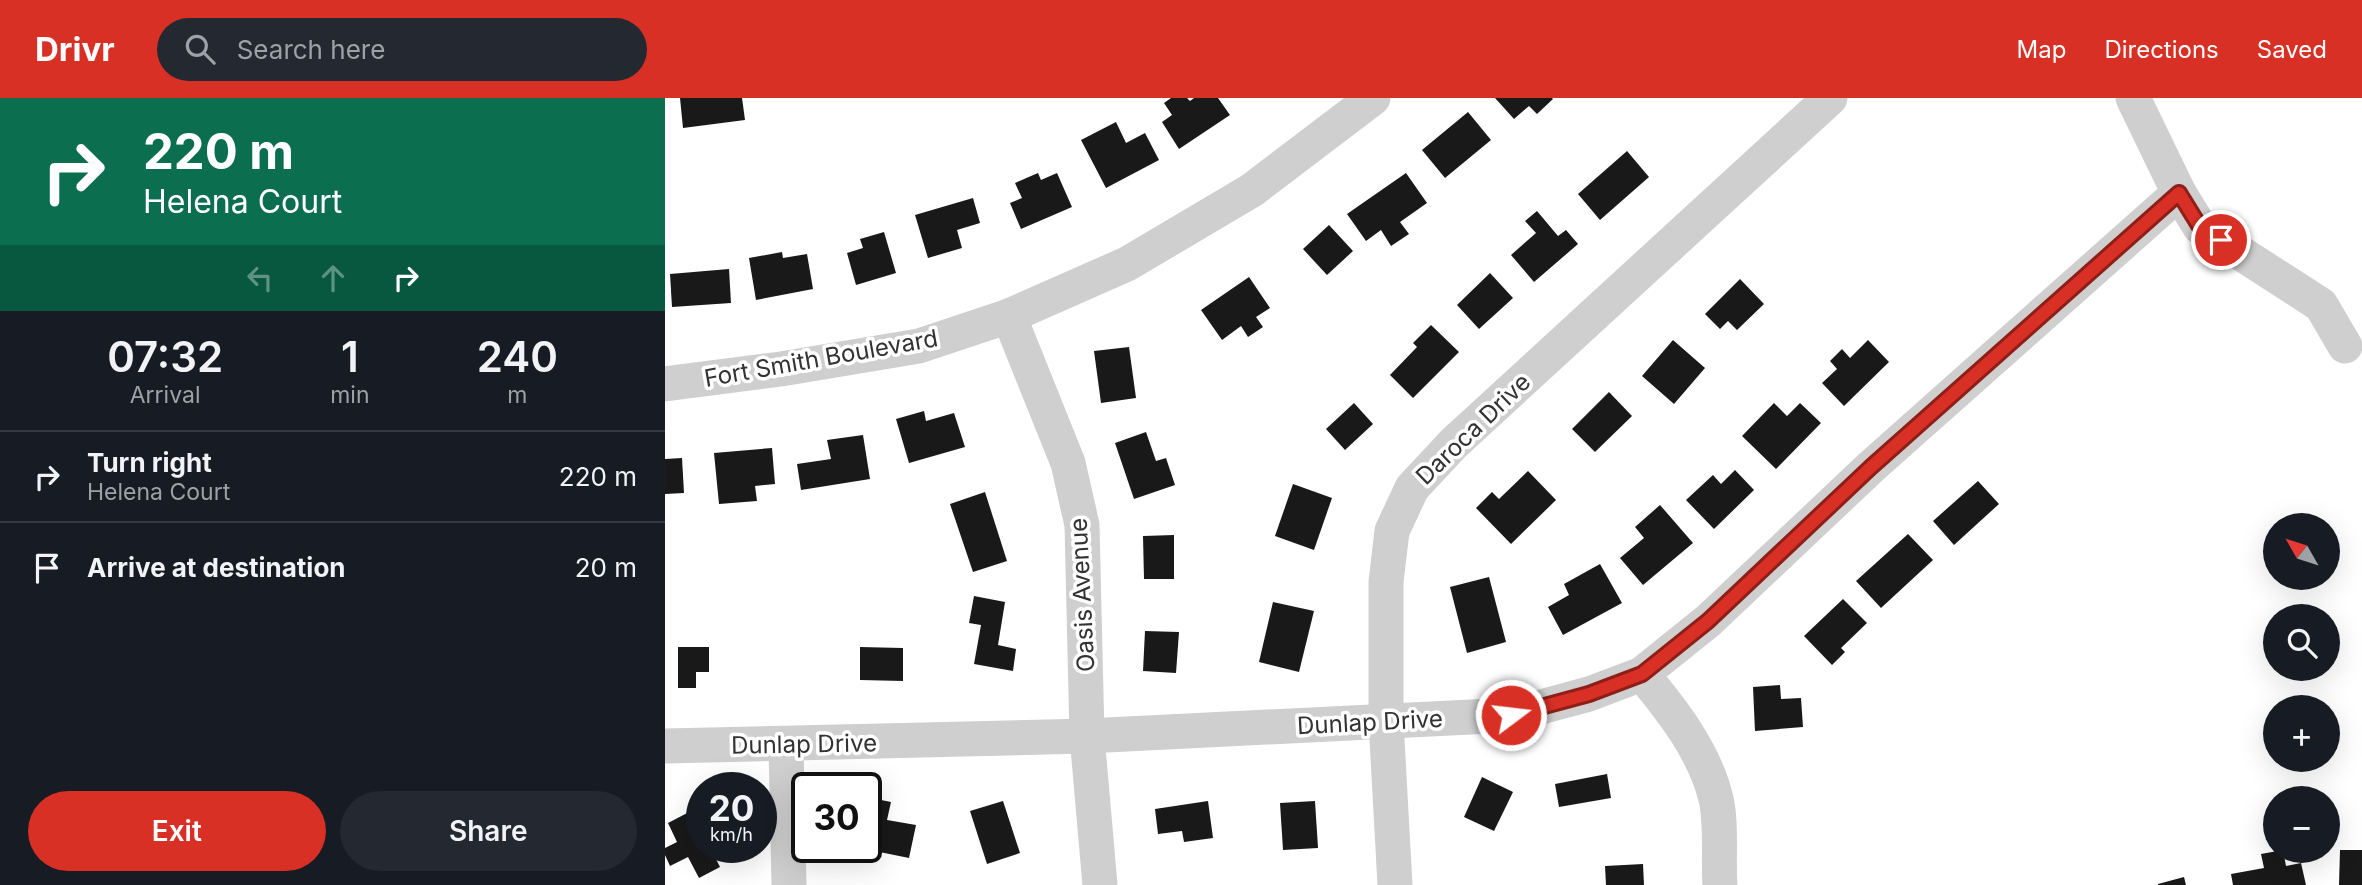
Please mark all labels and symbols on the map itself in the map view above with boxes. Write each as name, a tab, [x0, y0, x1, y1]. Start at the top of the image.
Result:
pin	[2191, 210, 2251, 270]
street label: Fort Smith Boulevard	[702, 323, 940, 393]
street label: Daroca Drive	[1410, 367, 1536, 491]
north arrow	[2263, 513, 2340, 590]
street label: Oasis Avenue	[1063, 517, 1101, 673]
position arrow	[1474, 678, 1548, 752]
street label: Dunlap Drive	[1296, 704, 1444, 740]
street label: Dunlap Drive	[731, 728, 877, 760]
speed limit sign: 30	[791, 772, 882, 863]

